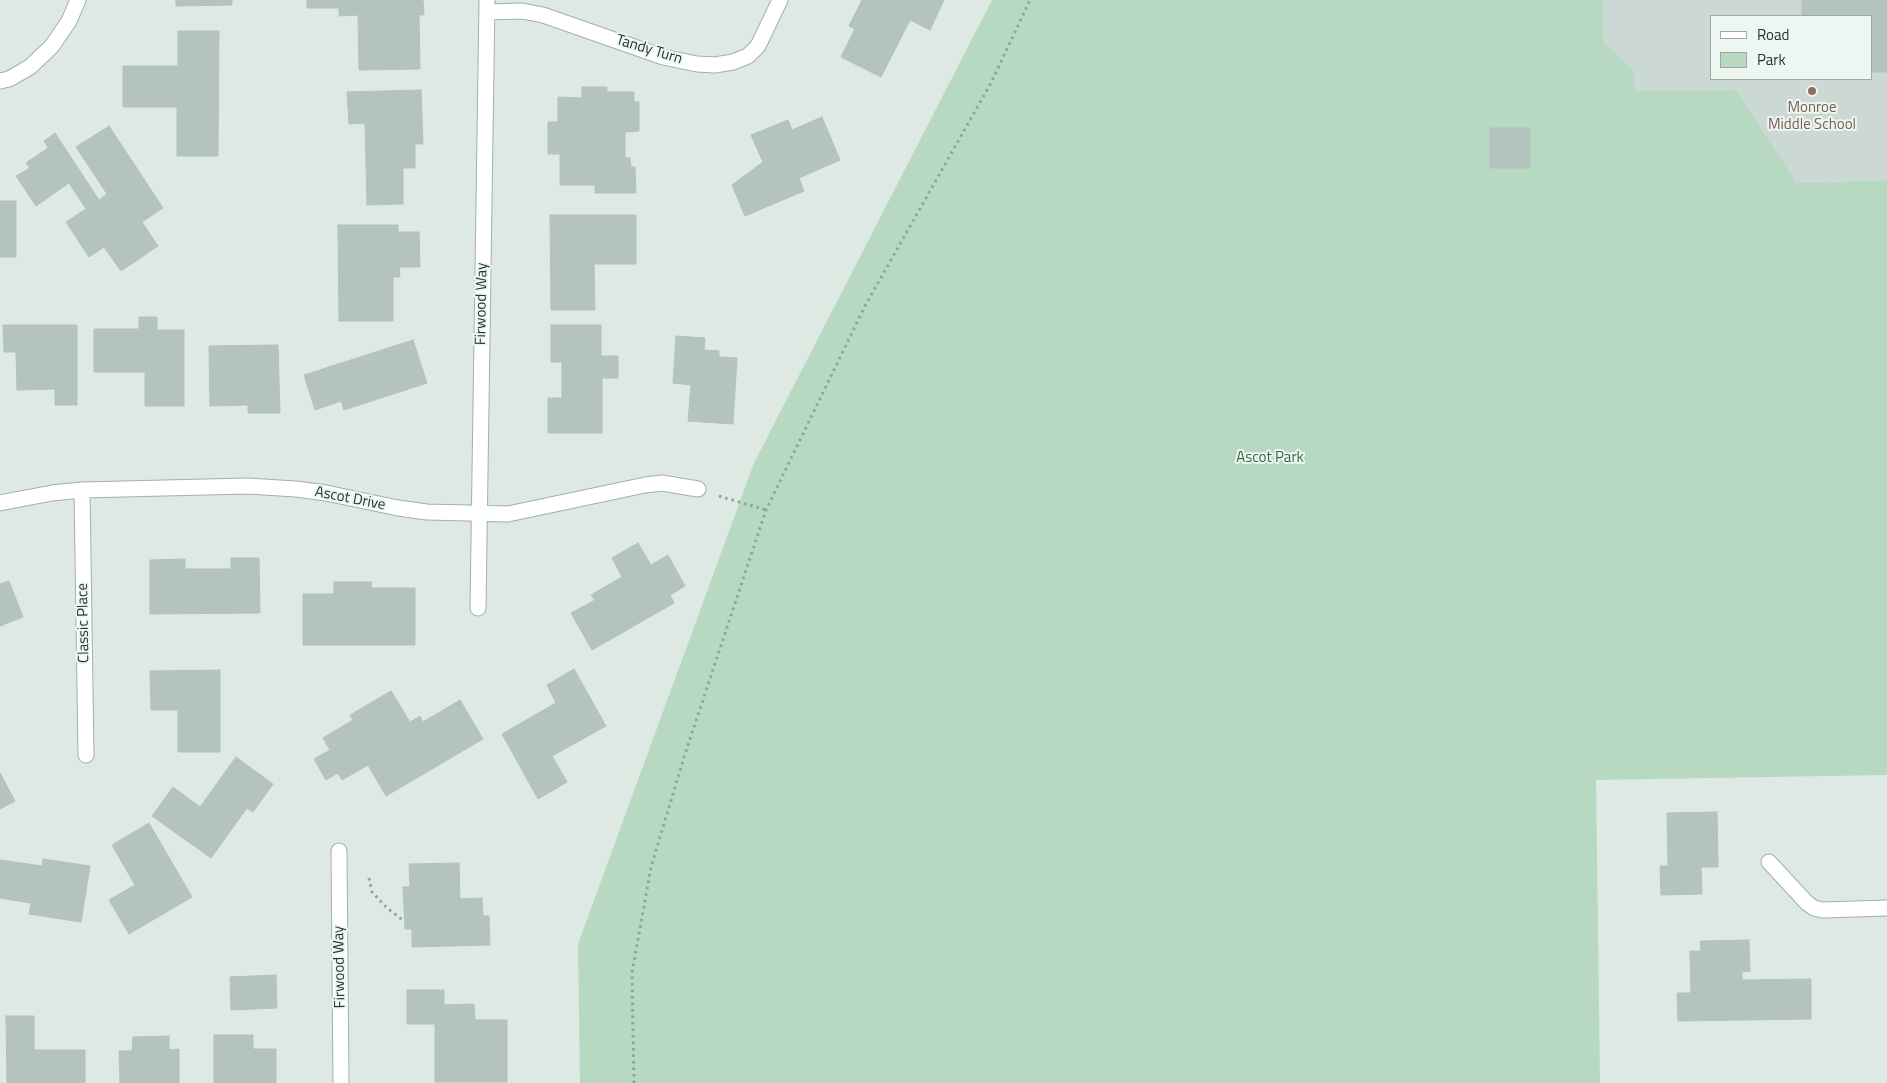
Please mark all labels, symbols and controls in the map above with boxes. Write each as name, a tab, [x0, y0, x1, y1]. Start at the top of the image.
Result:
legend	[1710, 15, 1872, 80]
text: Road	[1757, 23, 1789, 46]
street label: Tandy Turn	[614, 31, 684, 69]
text: Park	[1757, 48, 1786, 71]
marker: Monroe Middle School	[1806, 85, 1818, 97]
place label: Monroe Middle School	[1768, 99, 1856, 134]
street label: Firwood Way	[472, 263, 492, 345]
park label: Ascot Park	[1236, 449, 1304, 467]
street label: Ascot Drive	[313, 483, 387, 515]
street label: Classic Place	[74, 583, 94, 663]
street label: Firwood Way	[330, 926, 350, 1008]

